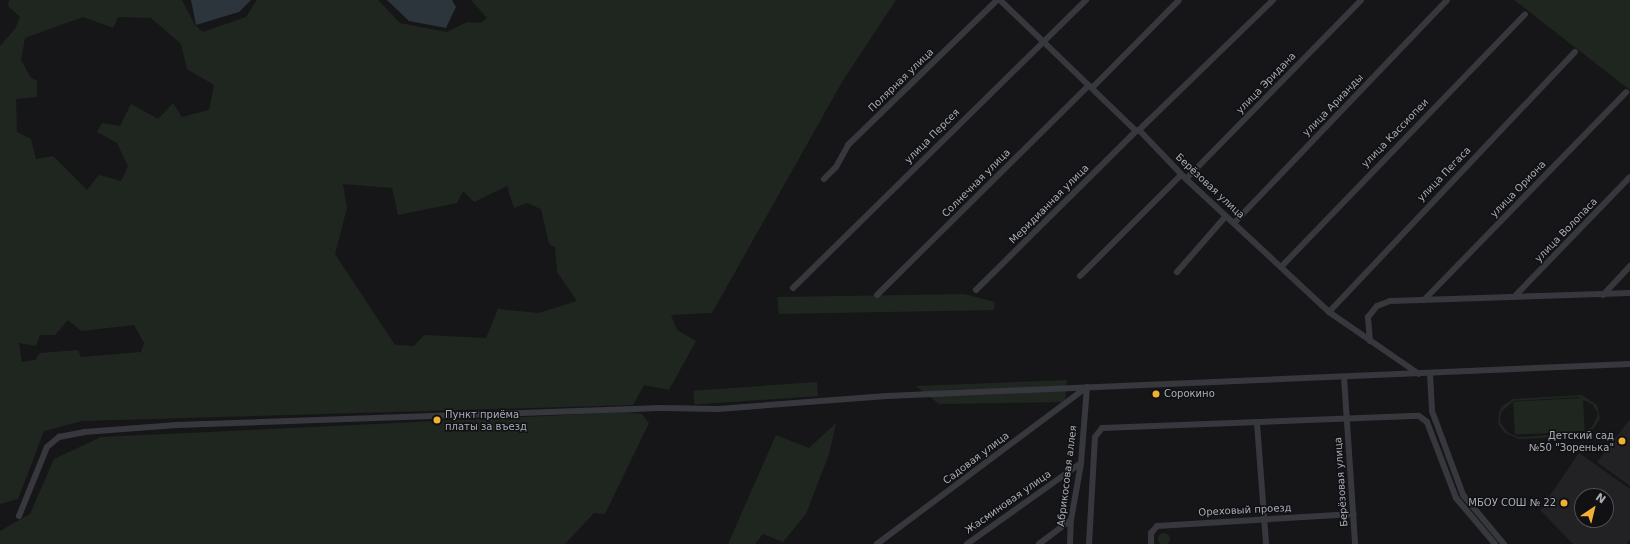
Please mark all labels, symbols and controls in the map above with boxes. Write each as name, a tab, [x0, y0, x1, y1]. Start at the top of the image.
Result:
street label: Полярная улица	[866, 46, 936, 114]
street label: улица Эридана	[1234, 50, 1298, 116]
street label: улица Арианды	[1300, 71, 1366, 139]
street label: улица Кассиопеи	[1359, 96, 1431, 170]
street label: улица Персея	[902, 106, 962, 166]
street label: улица Пегаса	[1415, 144, 1473, 204]
street label: Солнечная улица	[939, 146, 1013, 220]
street label: Берёзовая улица	[1173, 151, 1247, 221]
street label: улица Ориона	[1488, 158, 1548, 220]
street label: Меридианная улица	[1007, 162, 1091, 246]
street label: улица Волопаса	[1532, 195, 1600, 265]
place label: Сорокино	[1164, 388, 1215, 400]
marker: Сорокино	[1151, 389, 1161, 399]
place label: Пункт приёма платы за въезд	[445, 408, 527, 432]
marker: Пункт приёма платы за въезд	[432, 415, 442, 425]
street label: Абрикосовая аллея	[1055, 425, 1079, 527]
street label: Садовая улица	[941, 429, 1011, 487]
place label: Детский сад №50 "Зоренька"	[1529, 429, 1614, 452]
marker: Детский сад №50 "Зоренька"	[1617, 436, 1627, 446]
street label: Берёзовая улица	[1332, 437, 1350, 527]
street label: Жасминовая улица	[963, 468, 1053, 536]
north arrow	[1574, 488, 1614, 528]
text: N	[1593, 491, 1608, 507]
place label: МБОУ СОШ № 22	[1468, 497, 1556, 509]
marker: МБОУ СОШ № 22	[1559, 498, 1569, 508]
street label: Ореховый проезд	[1198, 502, 1292, 518]

